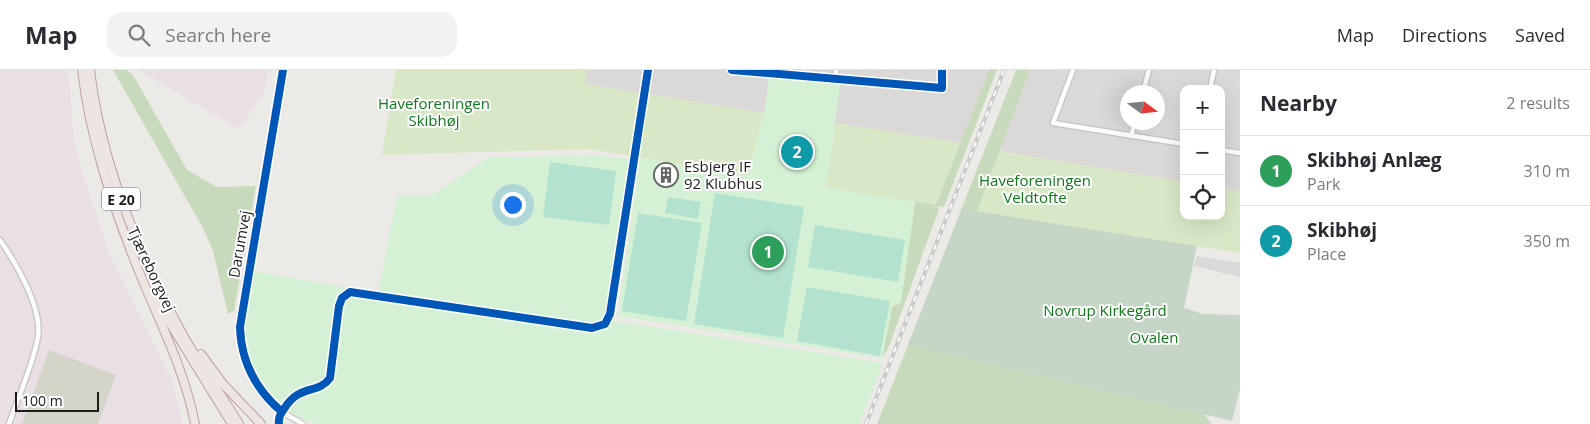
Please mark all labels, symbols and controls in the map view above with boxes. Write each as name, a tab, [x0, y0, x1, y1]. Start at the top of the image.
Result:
search box	[107, 12, 457, 57]
text: Map	[25, 18, 77, 51]
icon: search	[125, 21, 153, 49]
text: Search here	[165, 22, 271, 48]
text: Map	[1337, 23, 1374, 47]
text: Directions	[1402, 23, 1487, 47]
text: Saved	[1515, 23, 1565, 47]
north arrow	[1120, 85, 1165, 130]
map controls	[1180, 85, 1225, 220]
button: +	[1180, 85, 1225, 130]
text: Nearby	[1260, 89, 1337, 117]
text: 2 results	[1506, 92, 1570, 114]
park label: Haveforeningen Skibhøj	[378, 93, 490, 130]
button: −	[1180, 130, 1225, 175]
pin: 2	[781, 133, 813, 171]
text: Skibhøj Anlæg	[1307, 147, 1442, 173]
place label: Esbjerg IF 92 Klubhus	[684, 156, 762, 193]
text: 1	[1271, 160, 1281, 182]
text: 310 m	[1524, 160, 1570, 182]
building icon: Esbjerg IF 92 Klubhus	[653, 162, 679, 188]
park label: Haveforeningen Veldtofte	[979, 170, 1091, 207]
text: Park	[1307, 173, 1340, 195]
button: locate	[1180, 175, 1225, 220]
road number: E 20	[102, 188, 140, 210]
your location	[500, 192, 526, 218]
street label: Darumvej	[223, 209, 255, 279]
text: Skibhøj	[1307, 217, 1377, 243]
street label: Tjæreborgvej	[124, 223, 180, 315]
text: 2	[1271, 230, 1281, 252]
text: 350 m	[1524, 230, 1570, 252]
pin: 1	[752, 233, 784, 271]
text: Place	[1307, 243, 1346, 265]
park label: Novrup Kirkegård	[1043, 300, 1167, 320]
park label: Ovalen	[1130, 327, 1178, 347]
scale bar	[15, 389, 99, 412]
text: 100 m	[22, 391, 63, 410]

